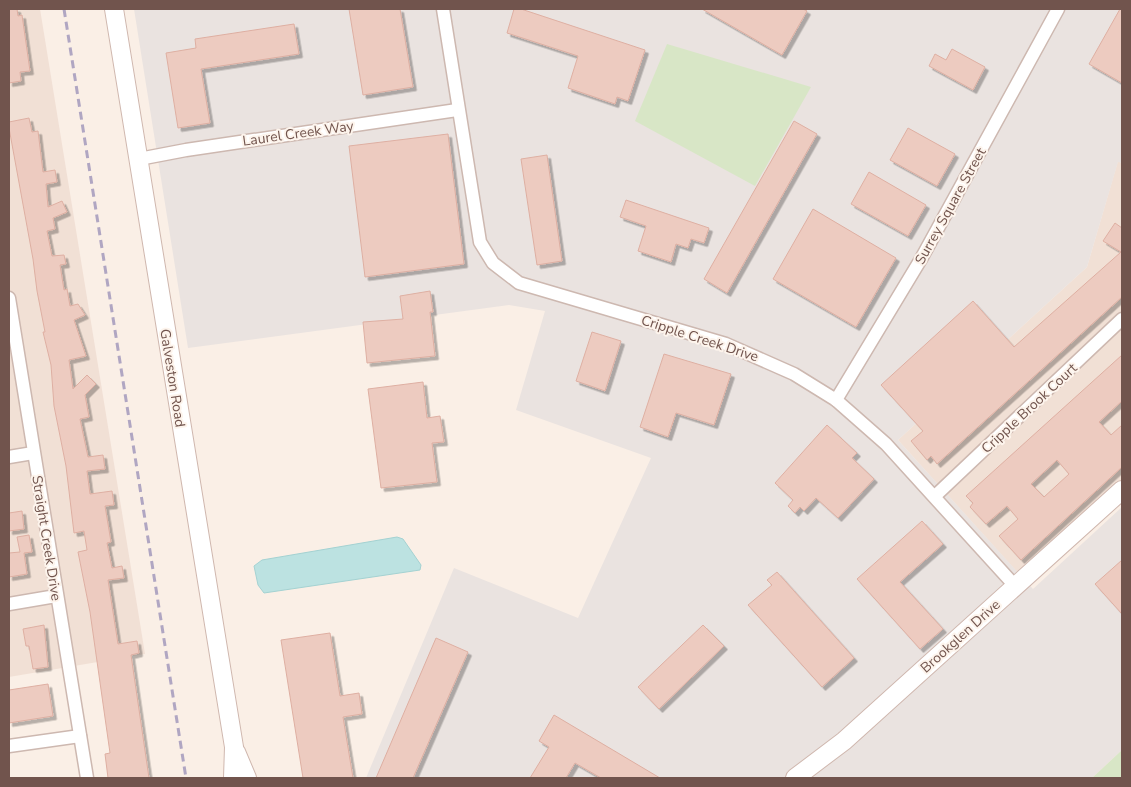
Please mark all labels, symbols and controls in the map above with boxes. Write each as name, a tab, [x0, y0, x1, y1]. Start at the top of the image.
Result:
street label: Laurel Creek Way	[241, 116, 356, 151]
street label: Surrey Square Street	[910, 144, 990, 268]
street label: Cripple Creek Drive	[639, 311, 761, 366]
street label: Galveston Road	[155, 327, 190, 429]
street label: Cripple Brook Court	[977, 359, 1081, 458]
street label: Straight Creek Drive	[27, 474, 66, 602]
street label: Brookglen Drive	[916, 595, 1004, 677]

